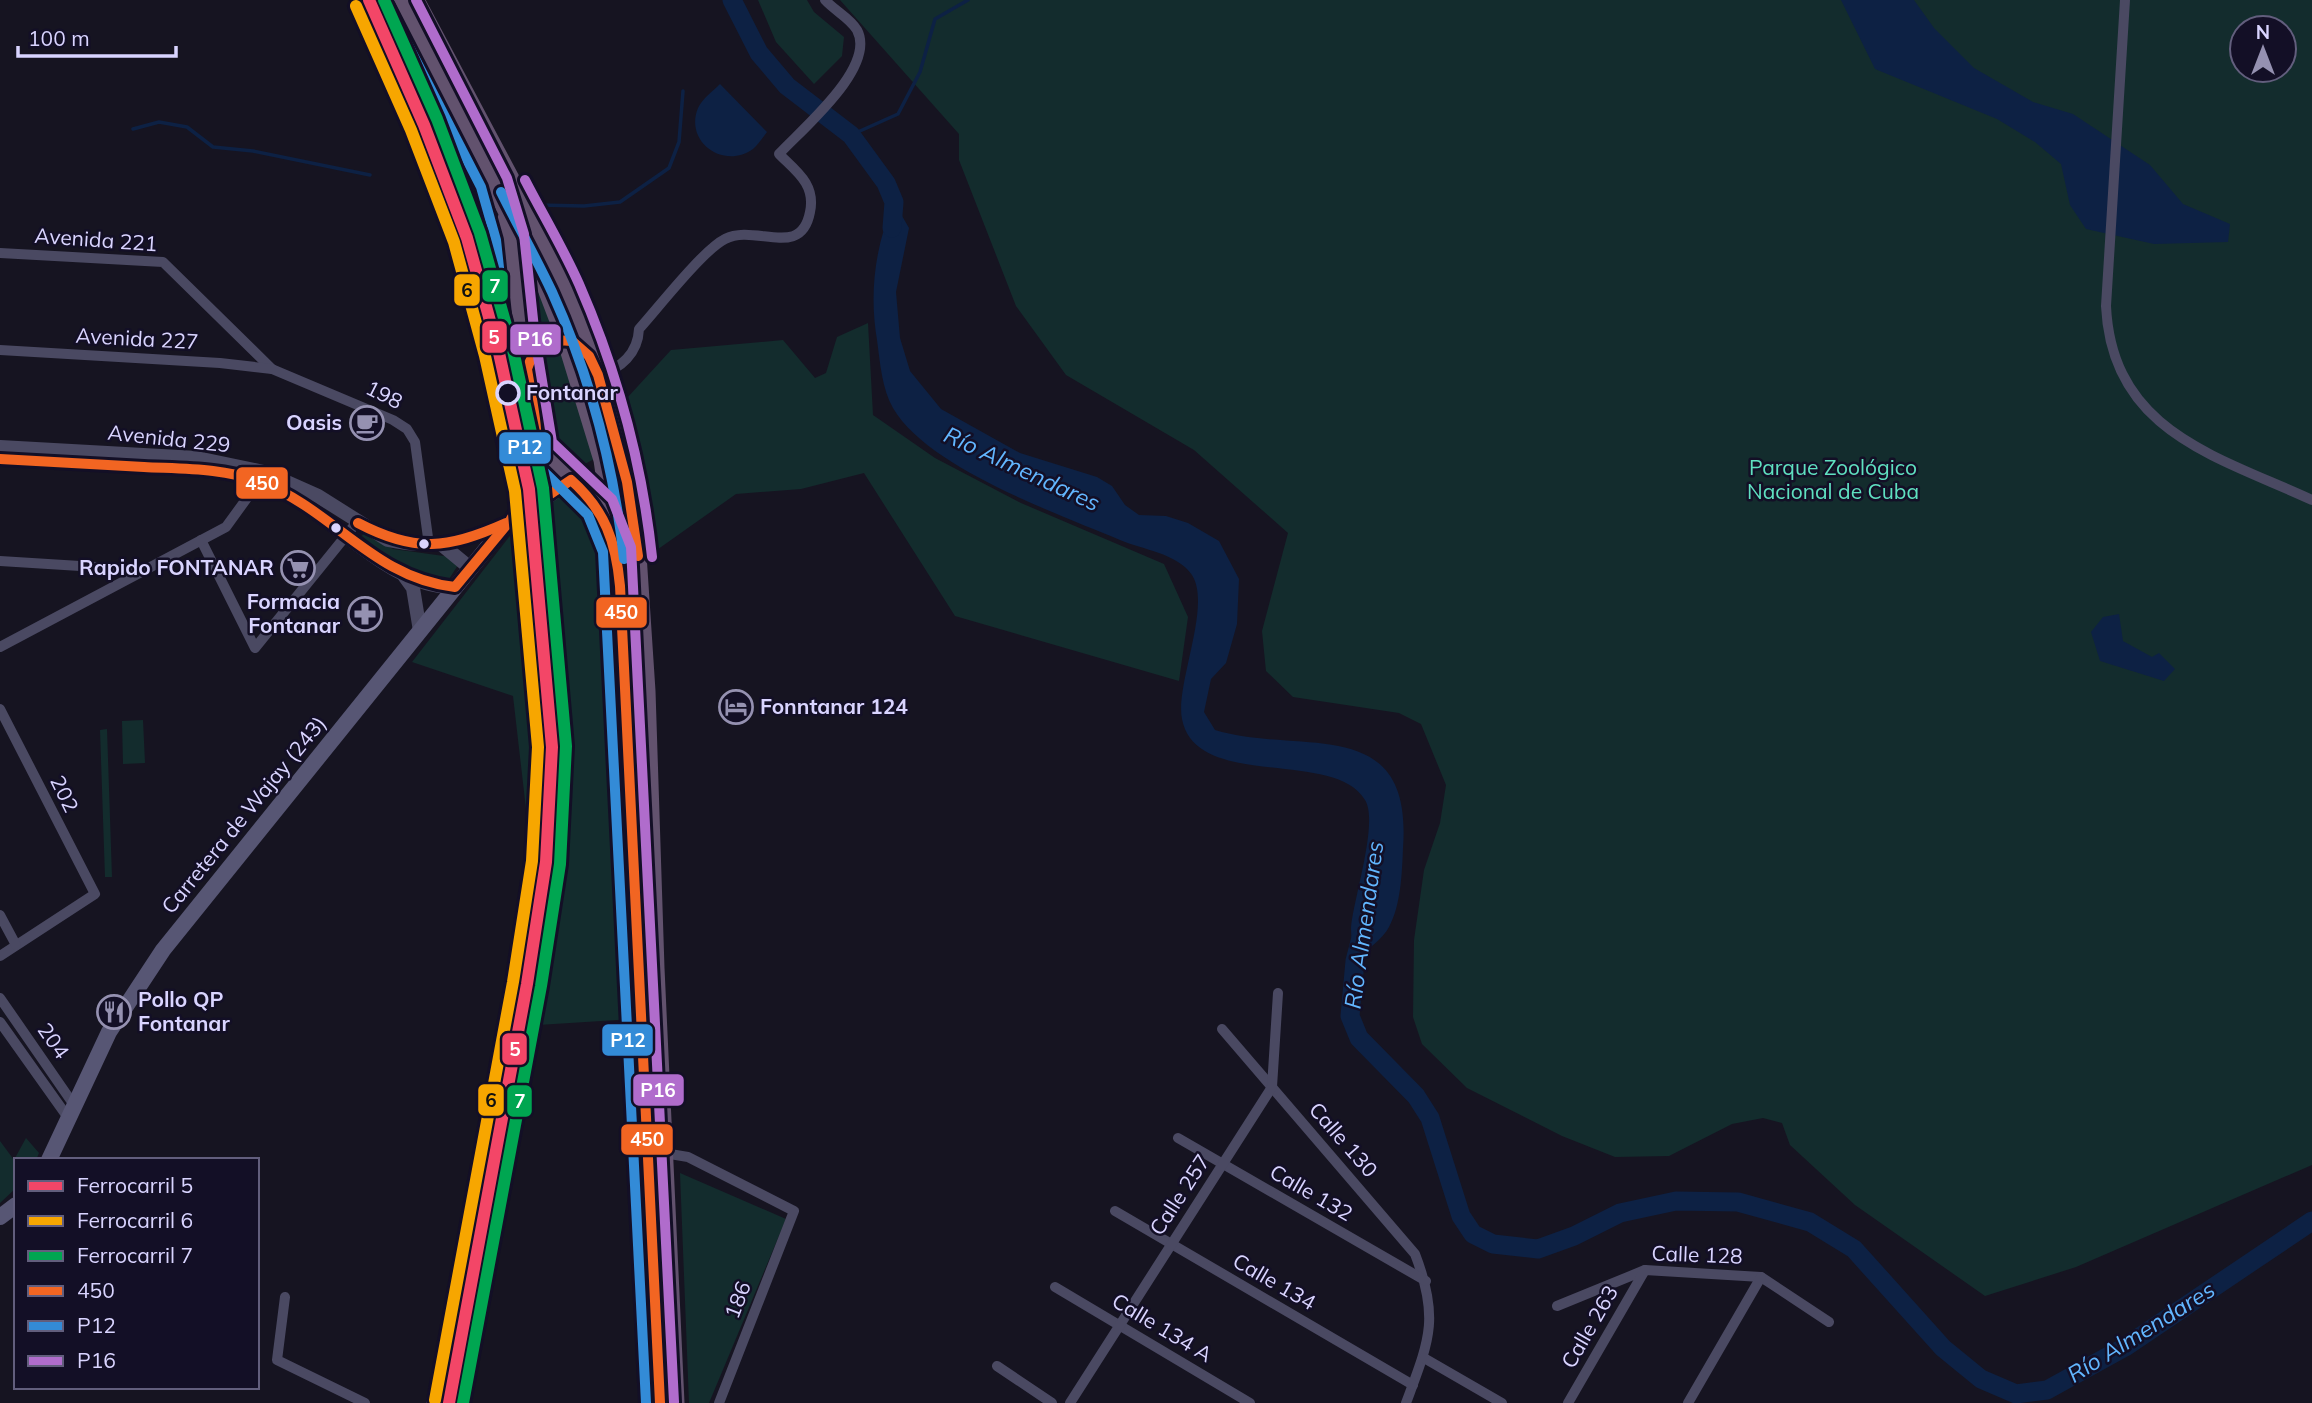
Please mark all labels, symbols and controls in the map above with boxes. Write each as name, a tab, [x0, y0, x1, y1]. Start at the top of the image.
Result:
scale bar	[18, 14, 175, 58]
north arrow	[2228, 14, 2298, 84]
text: N	[2256, 20, 2270, 44]
text: 100 m	[28, 25, 90, 51]
street label: Avenida 221	[34, 222, 158, 256]
line badge: 7	[481, 269, 509, 303]
line badge: 6	[453, 273, 481, 307]
text: 7	[489, 274, 501, 298]
text: 6	[461, 278, 473, 302]
line badge: 5	[481, 320, 508, 354]
street label: Avenida 227	[75, 322, 199, 354]
line badge: P16	[509, 323, 562, 356]
text: 5	[488, 325, 500, 349]
text: P16	[517, 327, 553, 351]
street label: 198	[362, 374, 407, 414]
place label: Fontanar	[526, 379, 618, 405]
marker: Fontanar	[496, 381, 520, 405]
cafe icon: Oasis	[348, 404, 386, 442]
place label: Oasis	[286, 409, 342, 435]
street label: Avenida 229	[107, 419, 232, 457]
water label: Río Almendares	[940, 420, 1105, 517]
line badge: P12	[498, 431, 552, 465]
text: P12	[507, 435, 543, 459]
park label: Parque Zoológico Nacional de Cuba	[1747, 454, 1919, 504]
line badge: 450	[235, 466, 289, 500]
text: 450	[245, 471, 279, 495]
unlabelled marker	[329, 521, 343, 535]
unlabelled marker	[417, 537, 431, 551]
supermarket icon: Rapido FONTANAR	[279, 549, 317, 587]
place label: Rapido FONTANAR	[79, 554, 274, 580]
place label: Formacia Fontanar	[247, 588, 341, 638]
pharmacy icon: Formacia Fontanar	[346, 595, 384, 633]
line badge: 450	[595, 596, 648, 629]
text: 450	[604, 600, 638, 624]
hotel icon: Fonntanar 124	[717, 688, 755, 726]
place label: Fonntanar 124	[760, 693, 908, 719]
street label: Carretera de Wajay (243)	[155, 710, 331, 919]
street label: 202	[45, 771, 85, 816]
water label: Río Almendares	[1337, 839, 1390, 1011]
place label: Pollo QP Fontanar	[138, 986, 230, 1036]
restaurant icon: Pollo QP Fontanar	[95, 993, 133, 1031]
street label: 204	[32, 1017, 76, 1064]
line badge: P12	[601, 1023, 654, 1057]
text: P12	[610, 1028, 646, 1052]
line badge: 5	[501, 1032, 528, 1066]
text: 5	[509, 1037, 521, 1061]
line badge: P16	[632, 1073, 685, 1107]
text: P16	[640, 1078, 676, 1102]
line badge: 6	[477, 1083, 505, 1117]
line badge: 7	[506, 1084, 533, 1118]
text: 6	[485, 1088, 497, 1112]
text: 7	[514, 1089, 526, 1113]
street label: Calle 130	[1304, 1096, 1384, 1182]
line badge: 450	[620, 1123, 674, 1156]
text: 450	[630, 1127, 664, 1151]
street label: Calle 257	[1143, 1149, 1215, 1240]
legend	[14, 1158, 259, 1389]
street label: Calle 132	[1265, 1158, 1358, 1226]
text: Ferrocarril 5	[77, 1172, 193, 1198]
text: Ferrocarril 6	[77, 1207, 193, 1233]
street label: Calle 128	[1651, 1239, 1743, 1269]
text: Ferrocarril 7	[77, 1242, 193, 1268]
street label: Calle 134	[1228, 1247, 1321, 1315]
water label: Río Almendares	[2061, 1275, 2220, 1389]
text: 450	[77, 1277, 115, 1303]
street label: 186	[718, 1277, 756, 1322]
street label: Calle 263	[1555, 1280, 1623, 1373]
street label: Calle 134 A	[1108, 1287, 1218, 1367]
text: P12	[77, 1312, 116, 1338]
text: P16	[77, 1347, 116, 1373]

